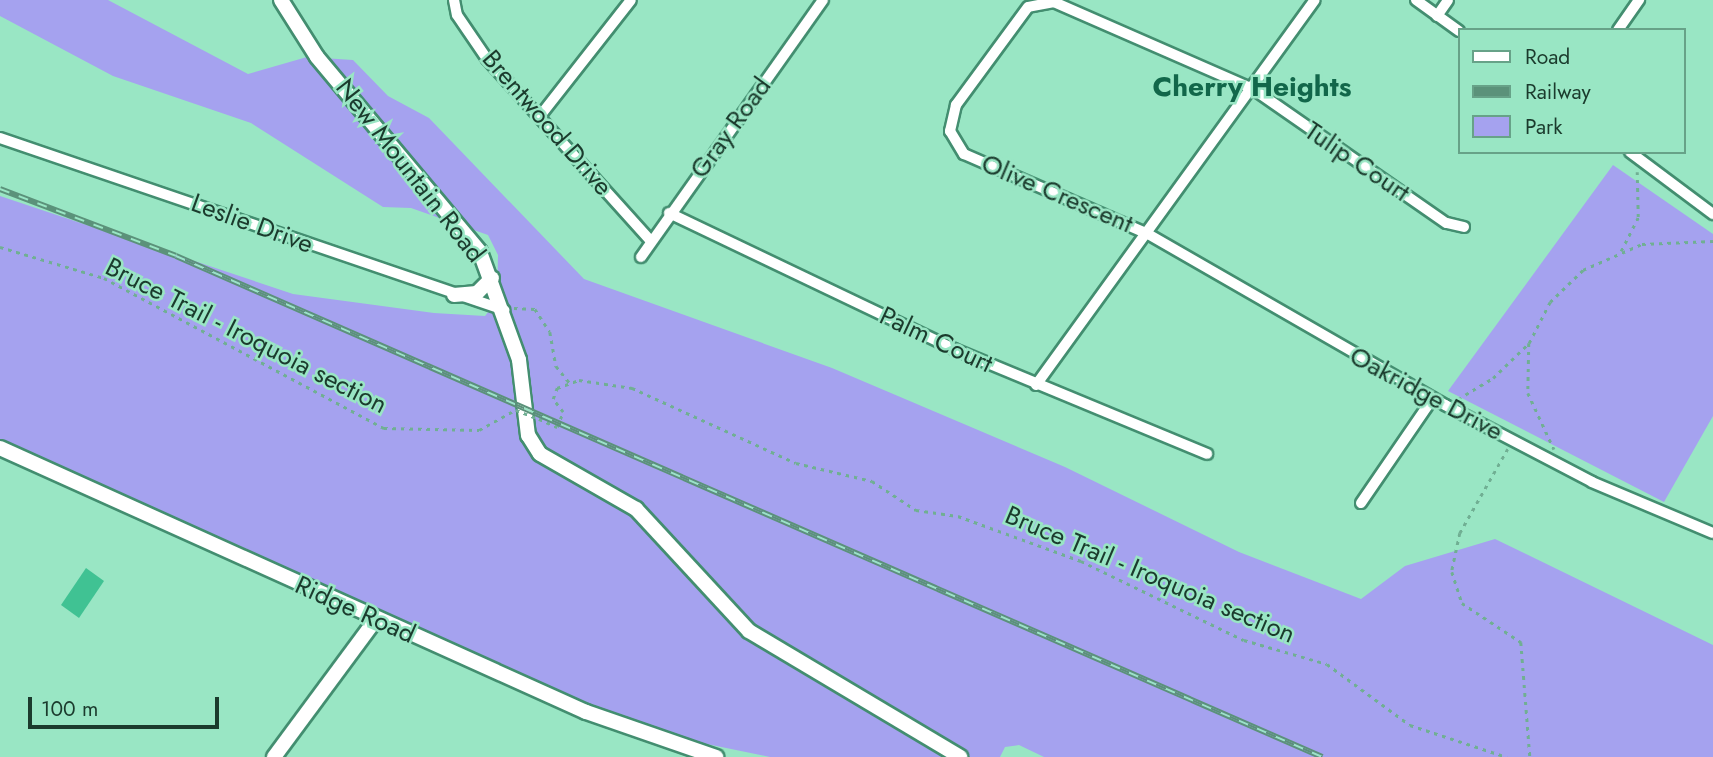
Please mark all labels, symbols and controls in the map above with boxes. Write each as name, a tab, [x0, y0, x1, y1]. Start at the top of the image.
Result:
legend	[1458, 28, 1685, 154]
text: Road	[1525, 42, 1570, 72]
street label: Brentwood Drive	[475, 44, 619, 202]
district label: Cherry Heights	[1153, 70, 1351, 104]
street label: Gray Road	[684, 72, 778, 184]
street label: New Mountain Road	[329, 73, 491, 269]
text: Railway	[1525, 77, 1591, 107]
text: Park	[1525, 112, 1562, 142]
street label: Tulip Court	[1299, 116, 1415, 208]
street label: Olive Crescent	[977, 148, 1137, 240]
street label: Leslie Drive	[187, 188, 317, 260]
street label: Bruce Trail - Iroquoia section	[100, 251, 392, 421]
street label: Palm Court	[875, 300, 997, 380]
street label: Oakridge Drive	[1344, 341, 1508, 447]
street label: Bruce Trail - Iroquoia section	[1000, 500, 1300, 650]
street label: Ridge Road	[290, 570, 420, 650]
scale bar	[32, 684, 222, 728]
text: 100 m	[41, 694, 98, 724]

